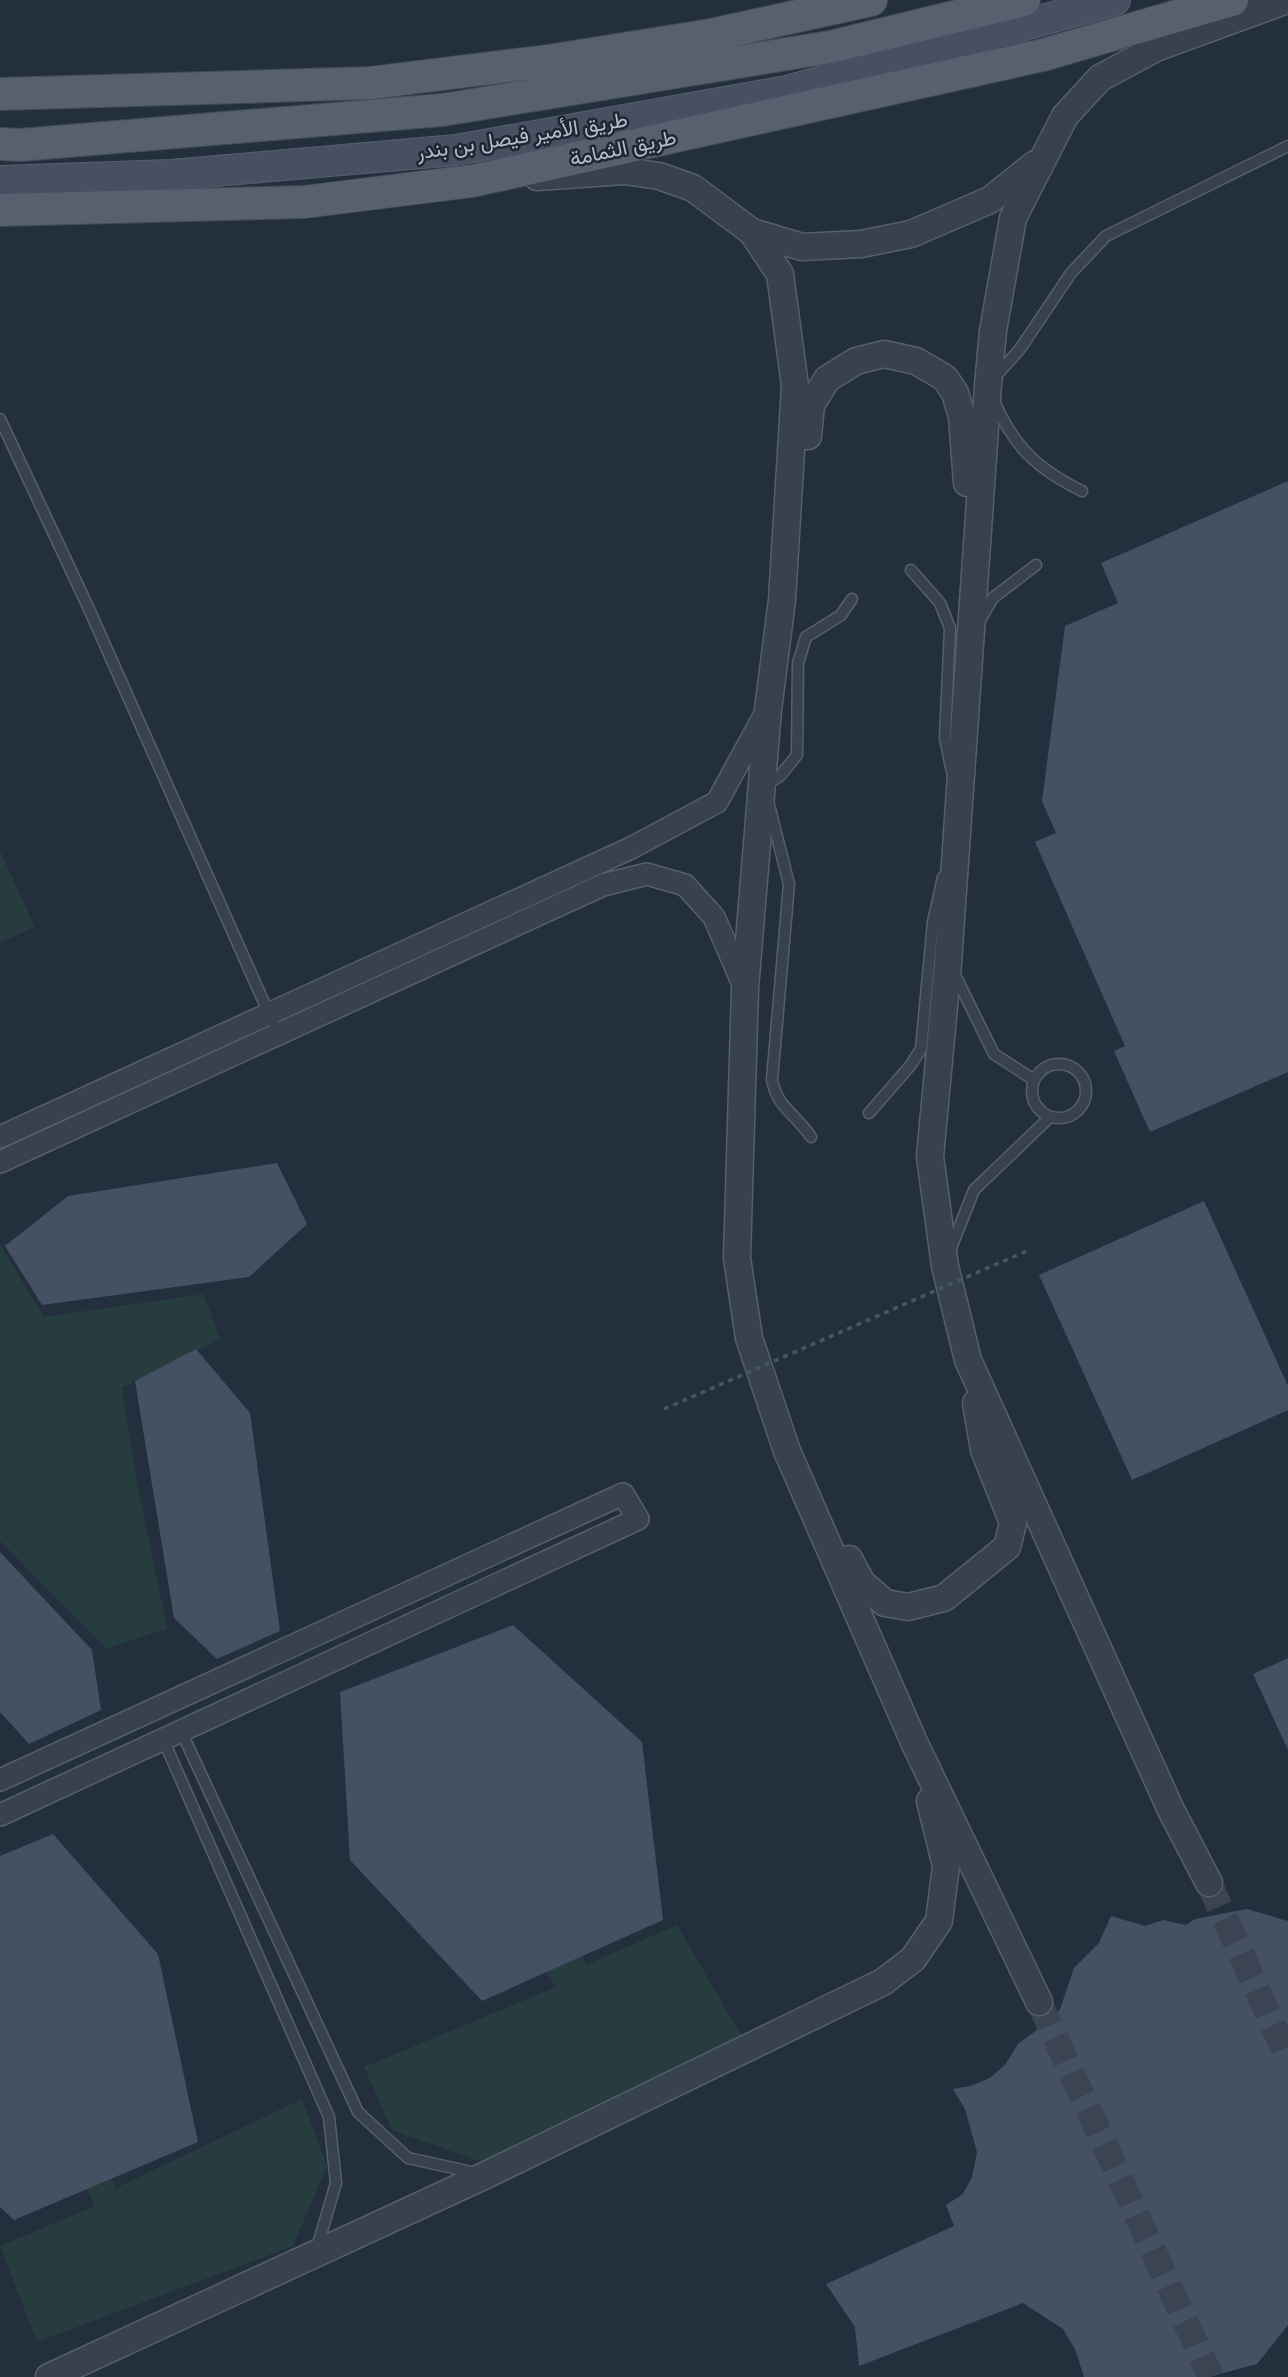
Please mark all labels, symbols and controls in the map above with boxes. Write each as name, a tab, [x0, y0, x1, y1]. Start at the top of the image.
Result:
street label: طريق الأمير فيصل بن بندر	[414, 106, 629, 166]
street label: طريق الثمامة	[567, 124, 679, 172]

